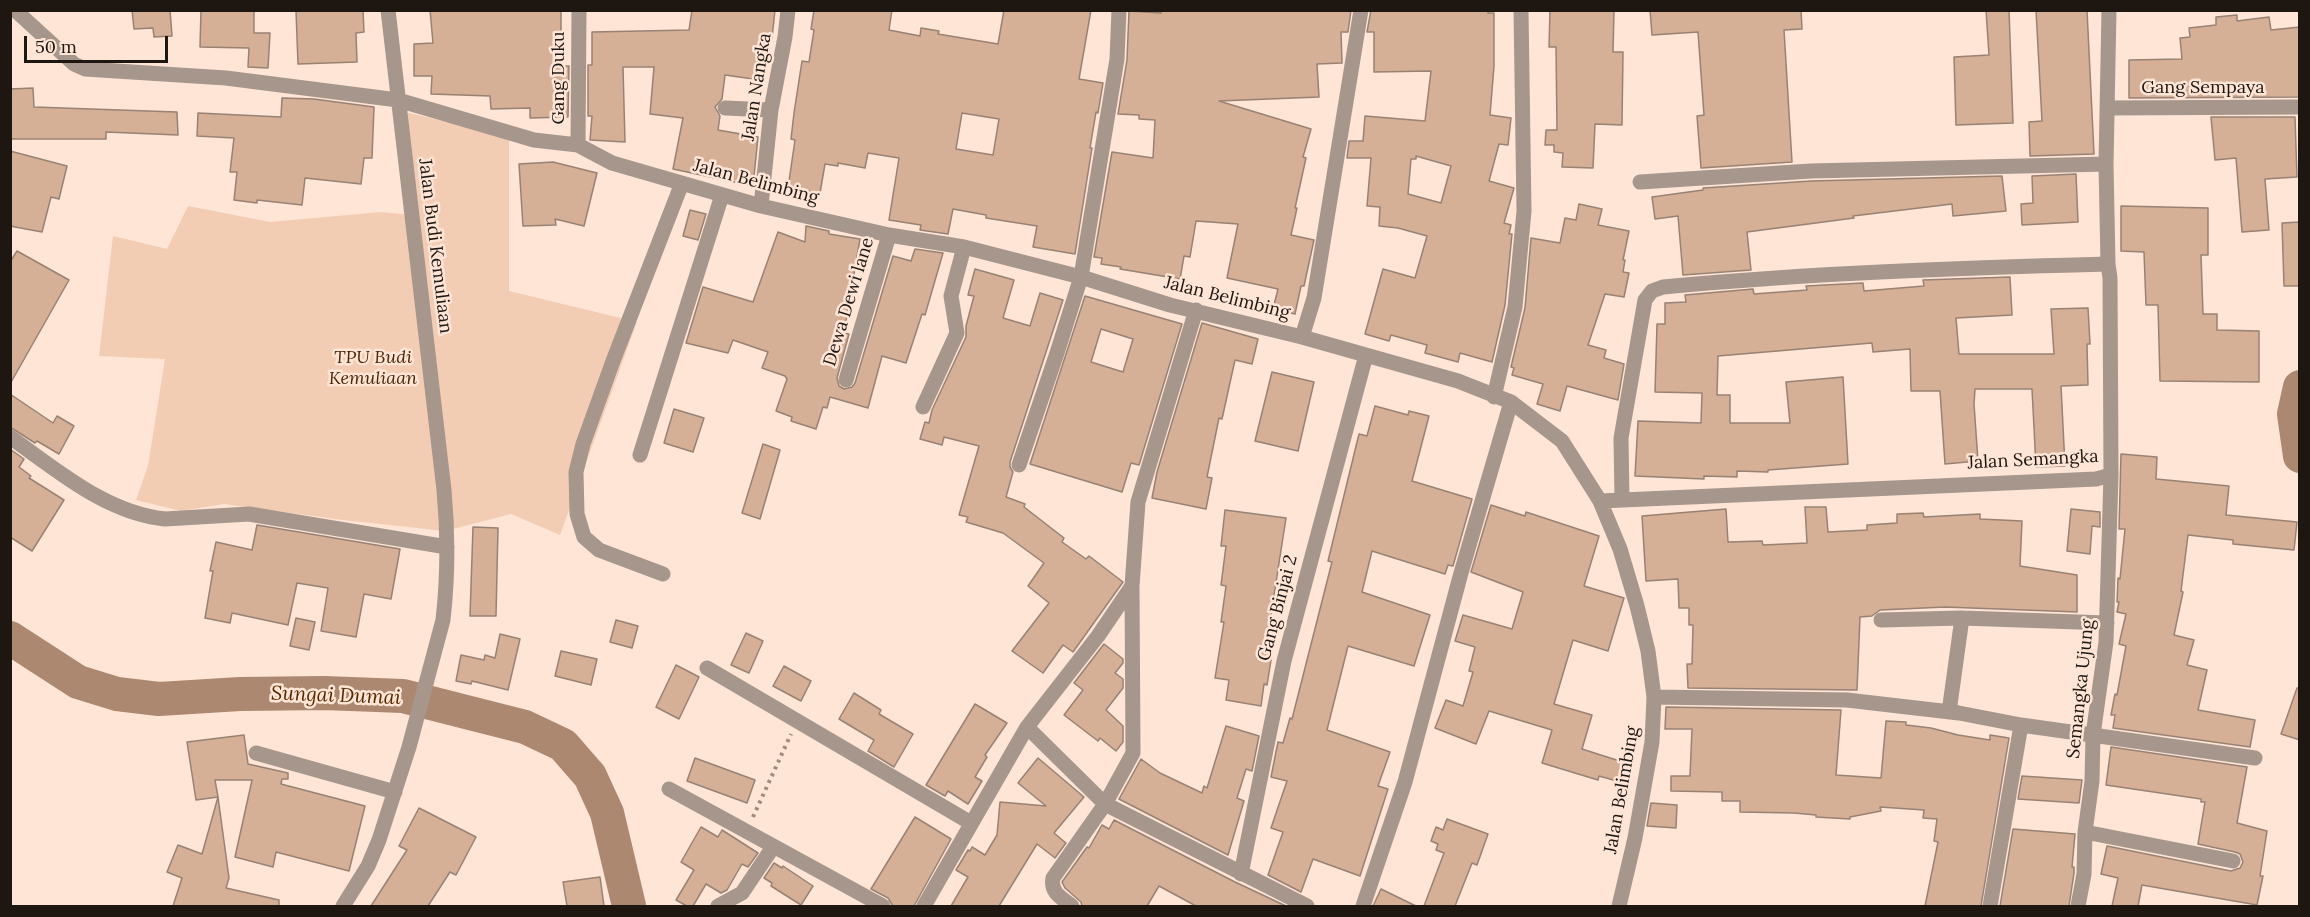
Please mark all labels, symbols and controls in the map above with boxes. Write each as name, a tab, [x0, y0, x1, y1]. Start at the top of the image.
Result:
scale bar	[27, 24, 171, 62]
street label: Gang Duku	[548, 31, 570, 125]
street label: Jalan Nangka	[738, 32, 776, 142]
text: 50 m	[35, 35, 77, 58]
street label: Gang Sempaya	[2141, 77, 2265, 99]
street label: Jalan Belimbing	[691, 155, 821, 209]
street label: Jalan Budi Kemuliaan	[414, 157, 456, 335]
street label: Dewa Dewi lane	[819, 235, 879, 369]
street label: Jalan Belimbing	[1162, 272, 1292, 324]
park label: TPU Budi Kemuliaan	[329, 347, 417, 389]
street label: Jalan Semangka	[1967, 446, 2099, 474]
street label: Gang Binjai 2	[1253, 553, 1303, 663]
street label: Semangka Ujung	[2063, 618, 2099, 760]
water label: Sungai Dumai	[271, 682, 401, 710]
street label: Jalan Belimbing	[1600, 725, 1644, 855]

